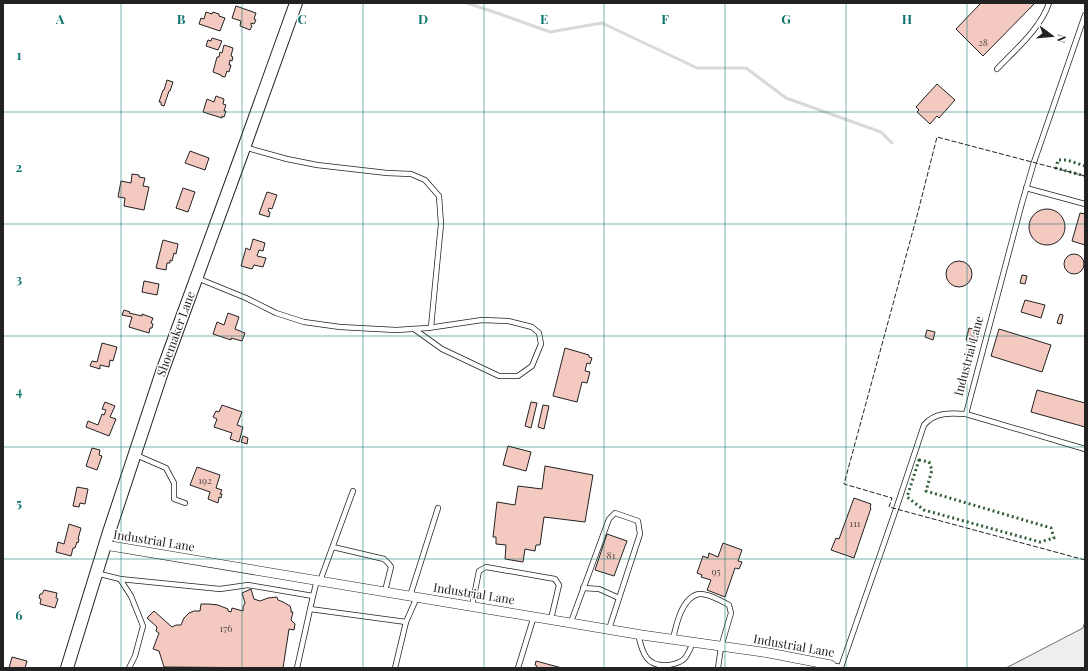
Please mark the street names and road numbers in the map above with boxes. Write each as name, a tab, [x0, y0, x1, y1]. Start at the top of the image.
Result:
street label: Shoemaker Lane	[152, 289, 198, 378]
street label: Industrial Lane	[950, 314, 986, 398]
street label: Industrial Lane	[112, 526, 196, 554]
street label: Industrial Lane	[432, 579, 516, 607]
street label: Industrial Lane	[752, 630, 836, 660]

